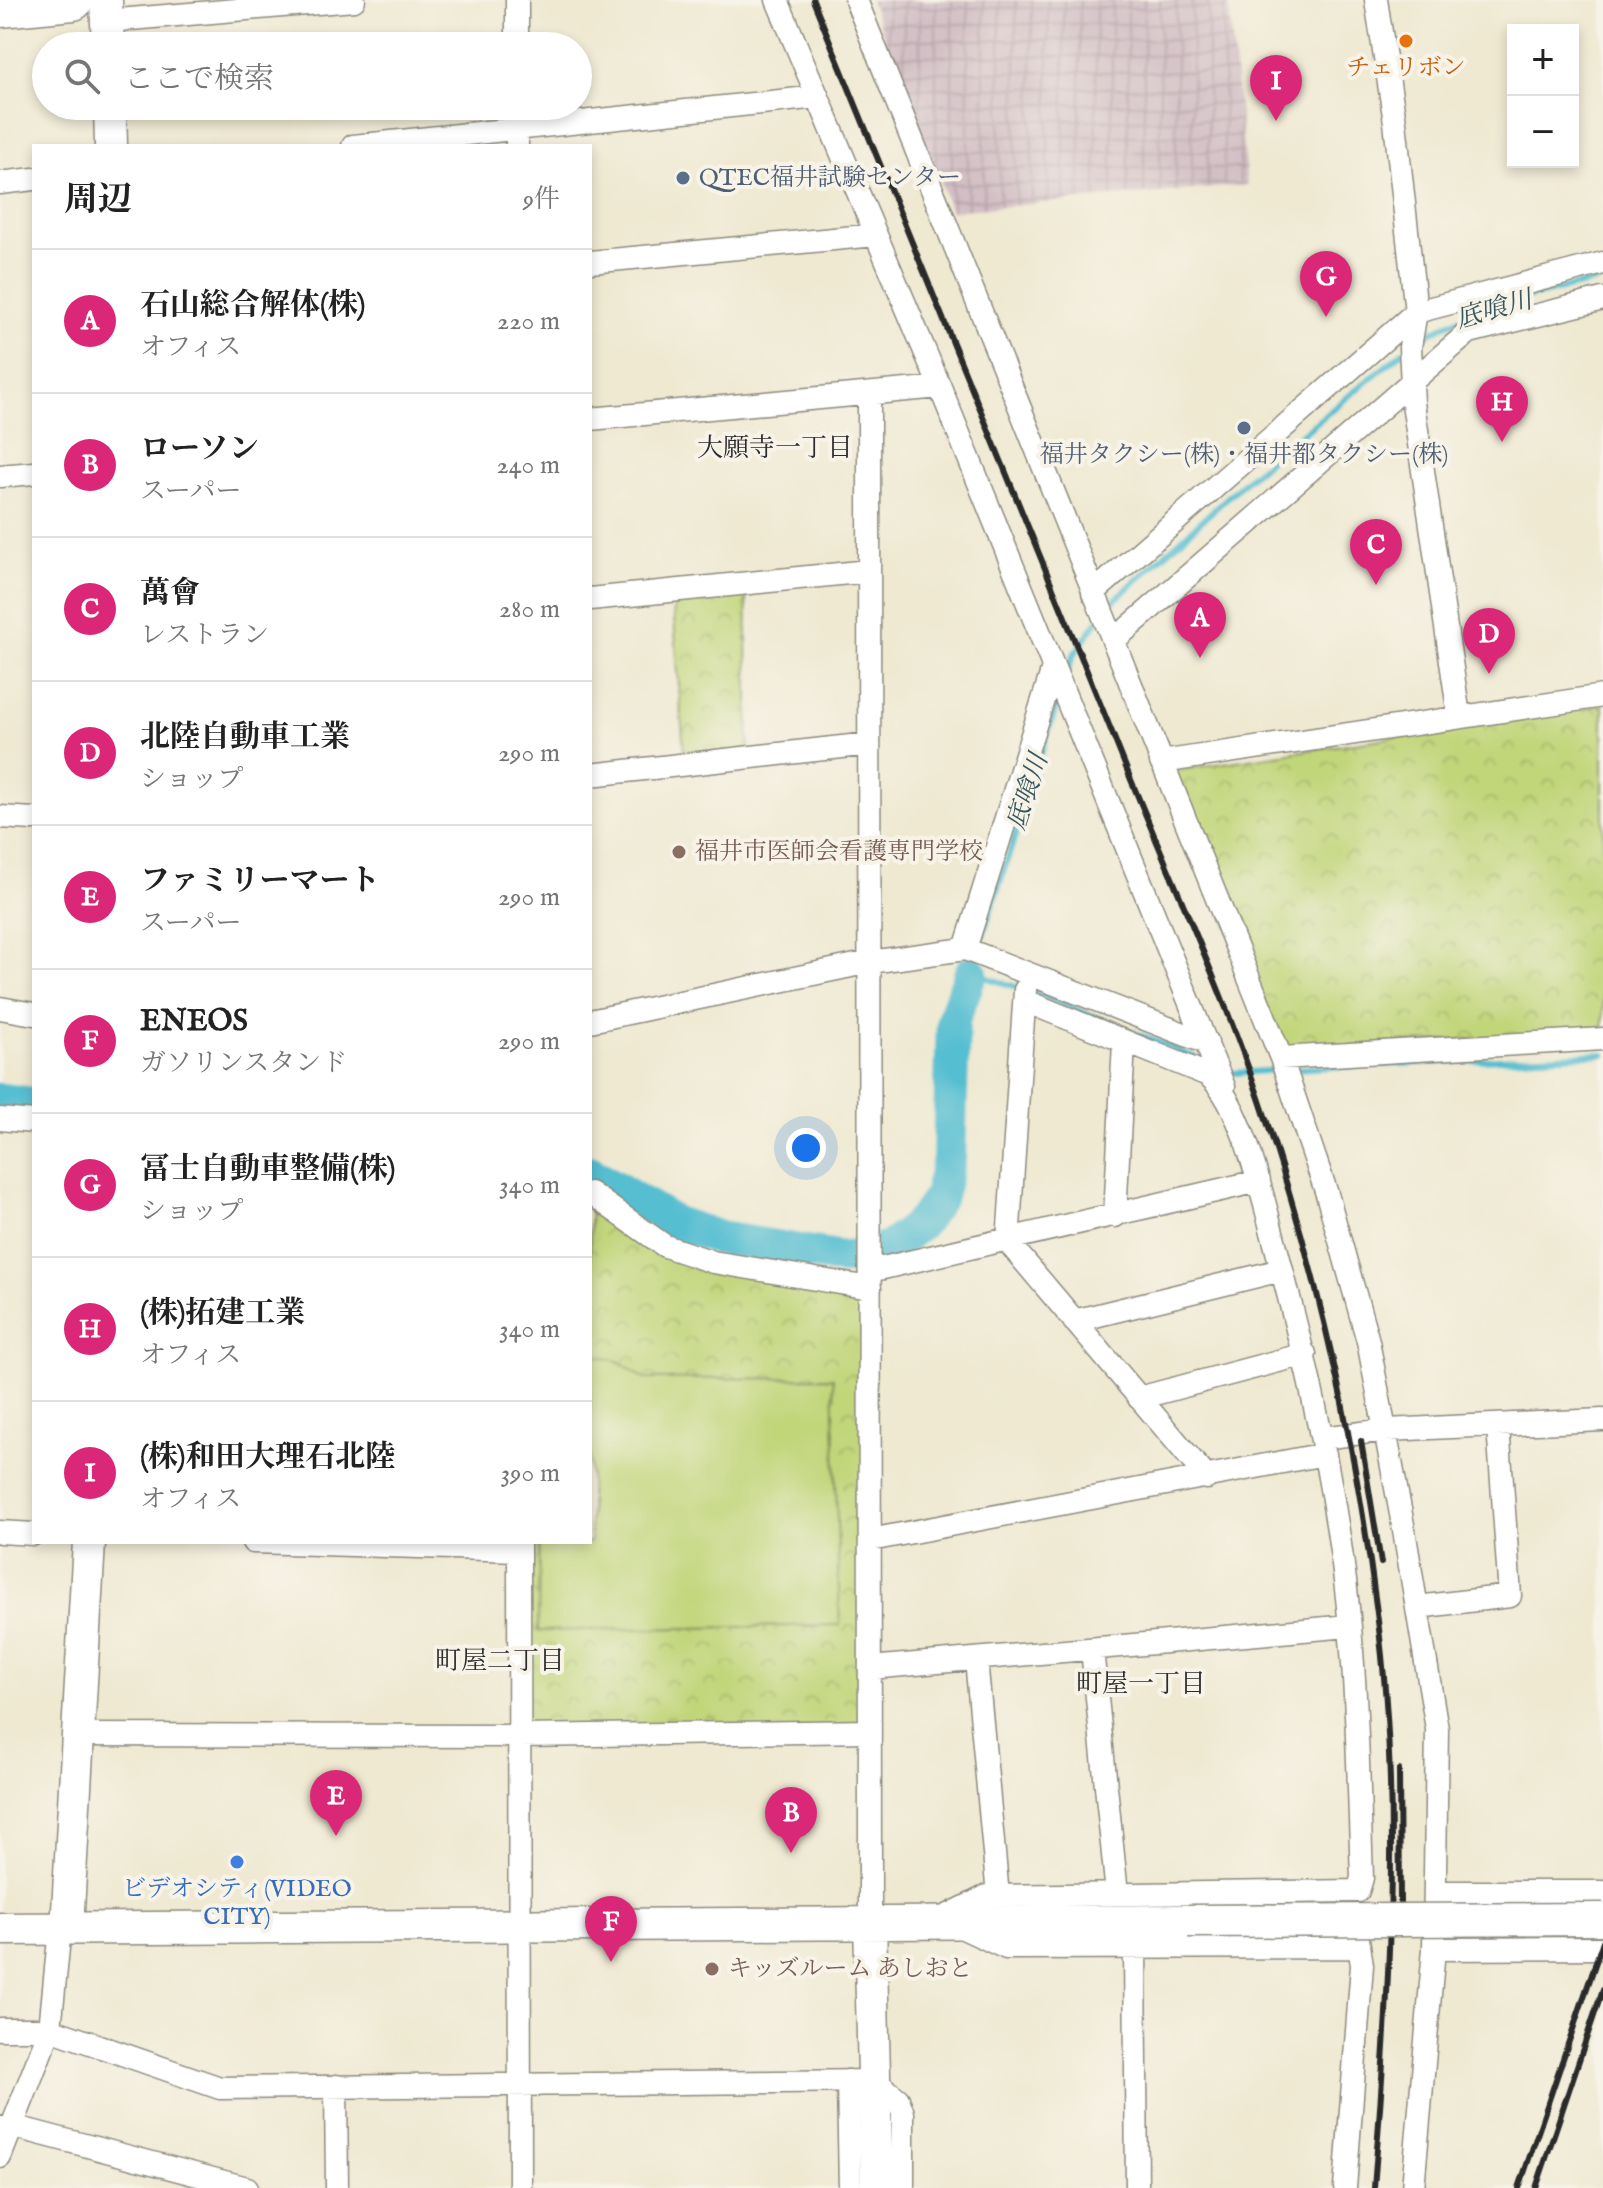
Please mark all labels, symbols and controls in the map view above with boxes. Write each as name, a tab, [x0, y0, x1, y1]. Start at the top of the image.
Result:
map controls	[1507, 24, 1579, 168]
button: +	[1507, 24, 1579, 96]
search box	[32, 32, 592, 120]
marker: チェリボン	[1397, 32, 1415, 50]
place label: チェリボン	[1346, 53, 1466, 84]
icon: search	[60, 54, 104, 98]
pin: I	[1250, 55, 1302, 121]
text: ここで検索	[124, 61, 274, 99]
button: −	[1507, 96, 1579, 168]
place label: QTEC福井試験センター	[699, 163, 961, 194]
marker: QTEC福井試験センター	[674, 169, 692, 187]
text: 周辺	[64, 179, 132, 222]
text: 9件	[523, 183, 560, 216]
pin: G	[1300, 251, 1352, 317]
water label: 底喰川	[1452, 283, 1539, 337]
text: 石山総合解体(株)	[140, 287, 365, 325]
text: A	[81, 305, 99, 338]
text: 220 m	[497, 305, 560, 338]
text: オフィス	[140, 331, 241, 364]
pin: H	[1476, 376, 1528, 442]
marker: 福井タクシー(株)・福井都タクシー(株)	[1235, 419, 1253, 437]
text: ローソン	[140, 431, 259, 469]
district label: 大願寺一丁目	[697, 432, 853, 465]
place label: 福井タクシー(株)・福井都タクシー(株)	[1040, 440, 1448, 471]
text: B	[81, 449, 99, 482]
text: 240 m	[497, 449, 560, 482]
text: スーパー	[140, 475, 241, 508]
pin: C	[1350, 519, 1402, 585]
text: 萬會	[140, 575, 200, 613]
pin: A	[1174, 592, 1226, 658]
text: C	[81, 593, 99, 626]
text: 280 m	[499, 593, 560, 626]
pin: D	[1463, 608, 1515, 674]
text: レストラン	[140, 619, 269, 652]
text: 北陸自動車工業	[140, 719, 350, 757]
text: D	[80, 737, 100, 770]
text: 290 m	[498, 737, 560, 770]
water label: 底喰川	[1000, 747, 1057, 834]
text: ショップ	[140, 763, 243, 796]
place label: 福井市医師会看護専門学校	[695, 837, 983, 868]
marker: 福井市医師会看護専門学校	[670, 843, 688, 861]
text: ファミリーマート	[140, 863, 379, 901]
text: E	[81, 881, 99, 914]
text: 290 m	[498, 881, 560, 914]
text: スーパー	[140, 907, 241, 940]
text: ENEOS	[140, 1003, 248, 1041]
text: F	[82, 1025, 98, 1058]
text: 290 m	[498, 1025, 560, 1058]
text: ガソリンスタンド	[140, 1047, 347, 1080]
your location	[786, 1128, 826, 1168]
text: 冨士自動車整備(株)	[140, 1151, 395, 1189]
text: G	[80, 1169, 100, 1202]
text: 340 m	[499, 1169, 560, 1202]
text: ショップ	[140, 1195, 243, 1228]
text: (株)拓建工業	[140, 1295, 305, 1333]
text: H	[79, 1313, 101, 1346]
text: 340 m	[499, 1313, 560, 1346]
text: オフィス	[140, 1339, 241, 1372]
text: (株)和田大理石北陸	[140, 1439, 395, 1477]
text: I	[84, 1457, 96, 1490]
text: 390 m	[500, 1457, 560, 1490]
text: オフィス	[140, 1483, 241, 1516]
district label: 町屋二丁目	[435, 1645, 565, 1678]
district label: 町屋一丁目	[1076, 1668, 1206, 1701]
pin: E	[310, 1770, 362, 1836]
pin: B	[765, 1787, 817, 1853]
marker: ビデオシティ(VIDEO CITY)	[228, 1853, 246, 1871]
place label: ビデオシティ(VIDEO CITY)	[122, 1874, 352, 1933]
pin: F	[585, 1896, 637, 1962]
place label: キッズルーム あしおと	[728, 1954, 973, 1985]
marker: キッズルーム あしおと	[703, 1960, 721, 1978]

